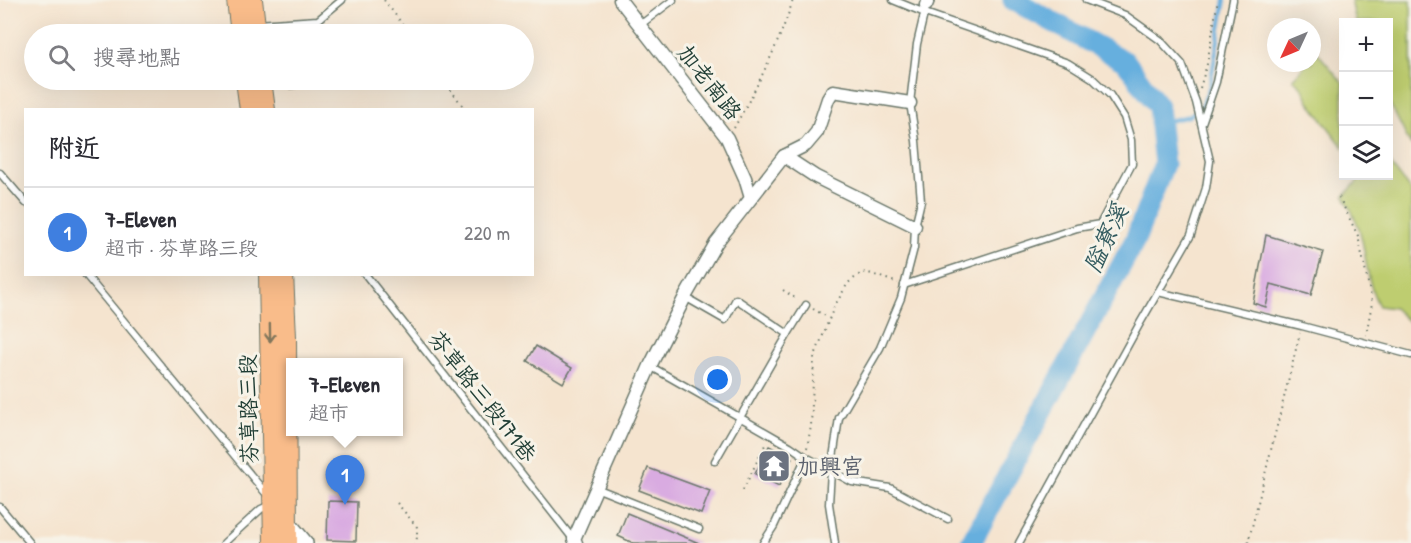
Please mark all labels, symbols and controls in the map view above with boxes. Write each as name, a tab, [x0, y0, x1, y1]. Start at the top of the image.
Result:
north arrow	[1267, 18, 1321, 72]
map controls	[1339, 18, 1393, 180]
button: +	[1339, 18, 1393, 72]
search box	[24, 24, 534, 90]
street label: 加老南路	[671, 38, 749, 126]
icon: search	[45, 41, 78, 74]
text: 搜尋地點	[93, 42, 181, 72]
button: −	[1339, 72, 1393, 126]
button: layers	[1339, 126, 1393, 180]
text: 附近	[48, 130, 100, 165]
water label: 隘寮溪	[1075, 197, 1136, 277]
text: 7-Eleven	[105, 204, 177, 234]
text: 1	[64, 219, 71, 246]
text: 220 m	[464, 219, 510, 246]
text: 超市 · 芬草路三段	[105, 234, 258, 261]
one-way arrow	[264, 322, 276, 342]
street label: 芬草路三段171巷	[422, 324, 544, 468]
street label: 芬草路三段	[232, 354, 264, 464]
popup	[286, 358, 403, 436]
your location	[703, 365, 732, 394]
text: 7-Eleven	[309, 369, 380, 399]
text: 超市	[309, 399, 349, 426]
temple icon: 加興宮	[756, 448, 792, 484]
place label: 加興宮	[797, 451, 863, 481]
pin: 1	[326, 456, 364, 505]

